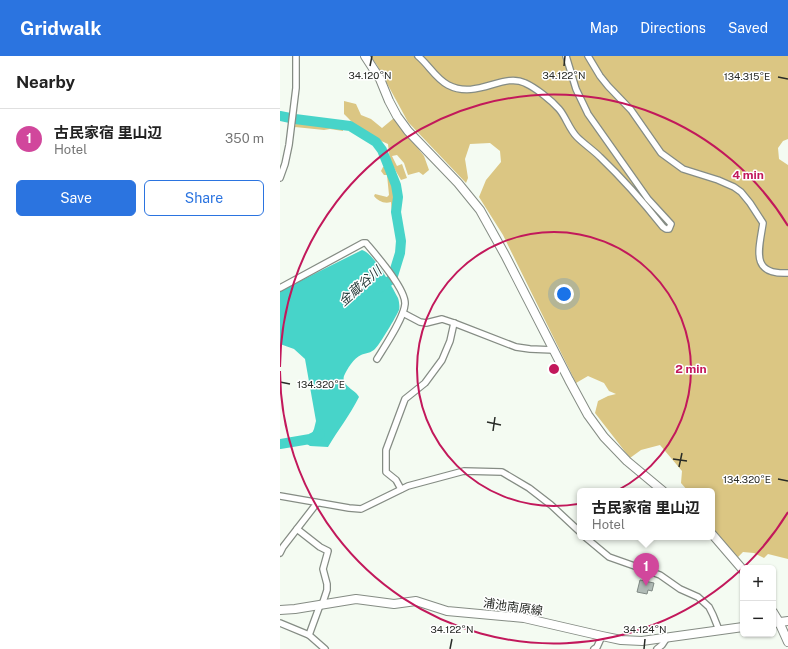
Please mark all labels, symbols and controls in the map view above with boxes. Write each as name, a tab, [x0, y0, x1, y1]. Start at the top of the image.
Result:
text: Gridwalk	[20, 17, 101, 39]
text: Map	[590, 20, 618, 36]
text: Directions	[640, 20, 706, 36]
text: Saved	[728, 20, 768, 36]
text: 34.120°N	[348, 69, 392, 81]
text: 34.122°N	[543, 69, 585, 81]
text: 134.315°E	[724, 70, 770, 82]
text: Nearby	[16, 72, 75, 92]
text: 古民家宿 里山辺	[54, 124, 162, 141]
text: 1	[26, 131, 32, 146]
text: 350 m	[225, 131, 264, 146]
text: Hotel	[54, 142, 87, 157]
text: 4 min	[732, 168, 764, 182]
button: Save	[16, 180, 136, 216]
button: Share	[144, 180, 264, 216]
water label: 金蔵谷川	[336, 262, 386, 309]
your location	[554, 284, 574, 304]
centre of rings	[547, 362, 561, 376]
text: 2 min	[675, 362, 707, 376]
text: 134.320°E	[297, 378, 345, 390]
text: 134.320°E	[723, 473, 771, 485]
popup	[577, 488, 715, 540]
text: 古民家宿 里山辺	[592, 499, 700, 516]
text: Hotel	[592, 517, 625, 532]
pin: 1	[633, 553, 659, 586]
map controls	[740, 565, 776, 637]
button: +	[740, 565, 776, 601]
street label: 浦池南原線	[482, 596, 544, 618]
button: −	[740, 601, 776, 637]
text: 34.122°N	[431, 623, 473, 635]
text: 34.124°N	[623, 623, 667, 635]

